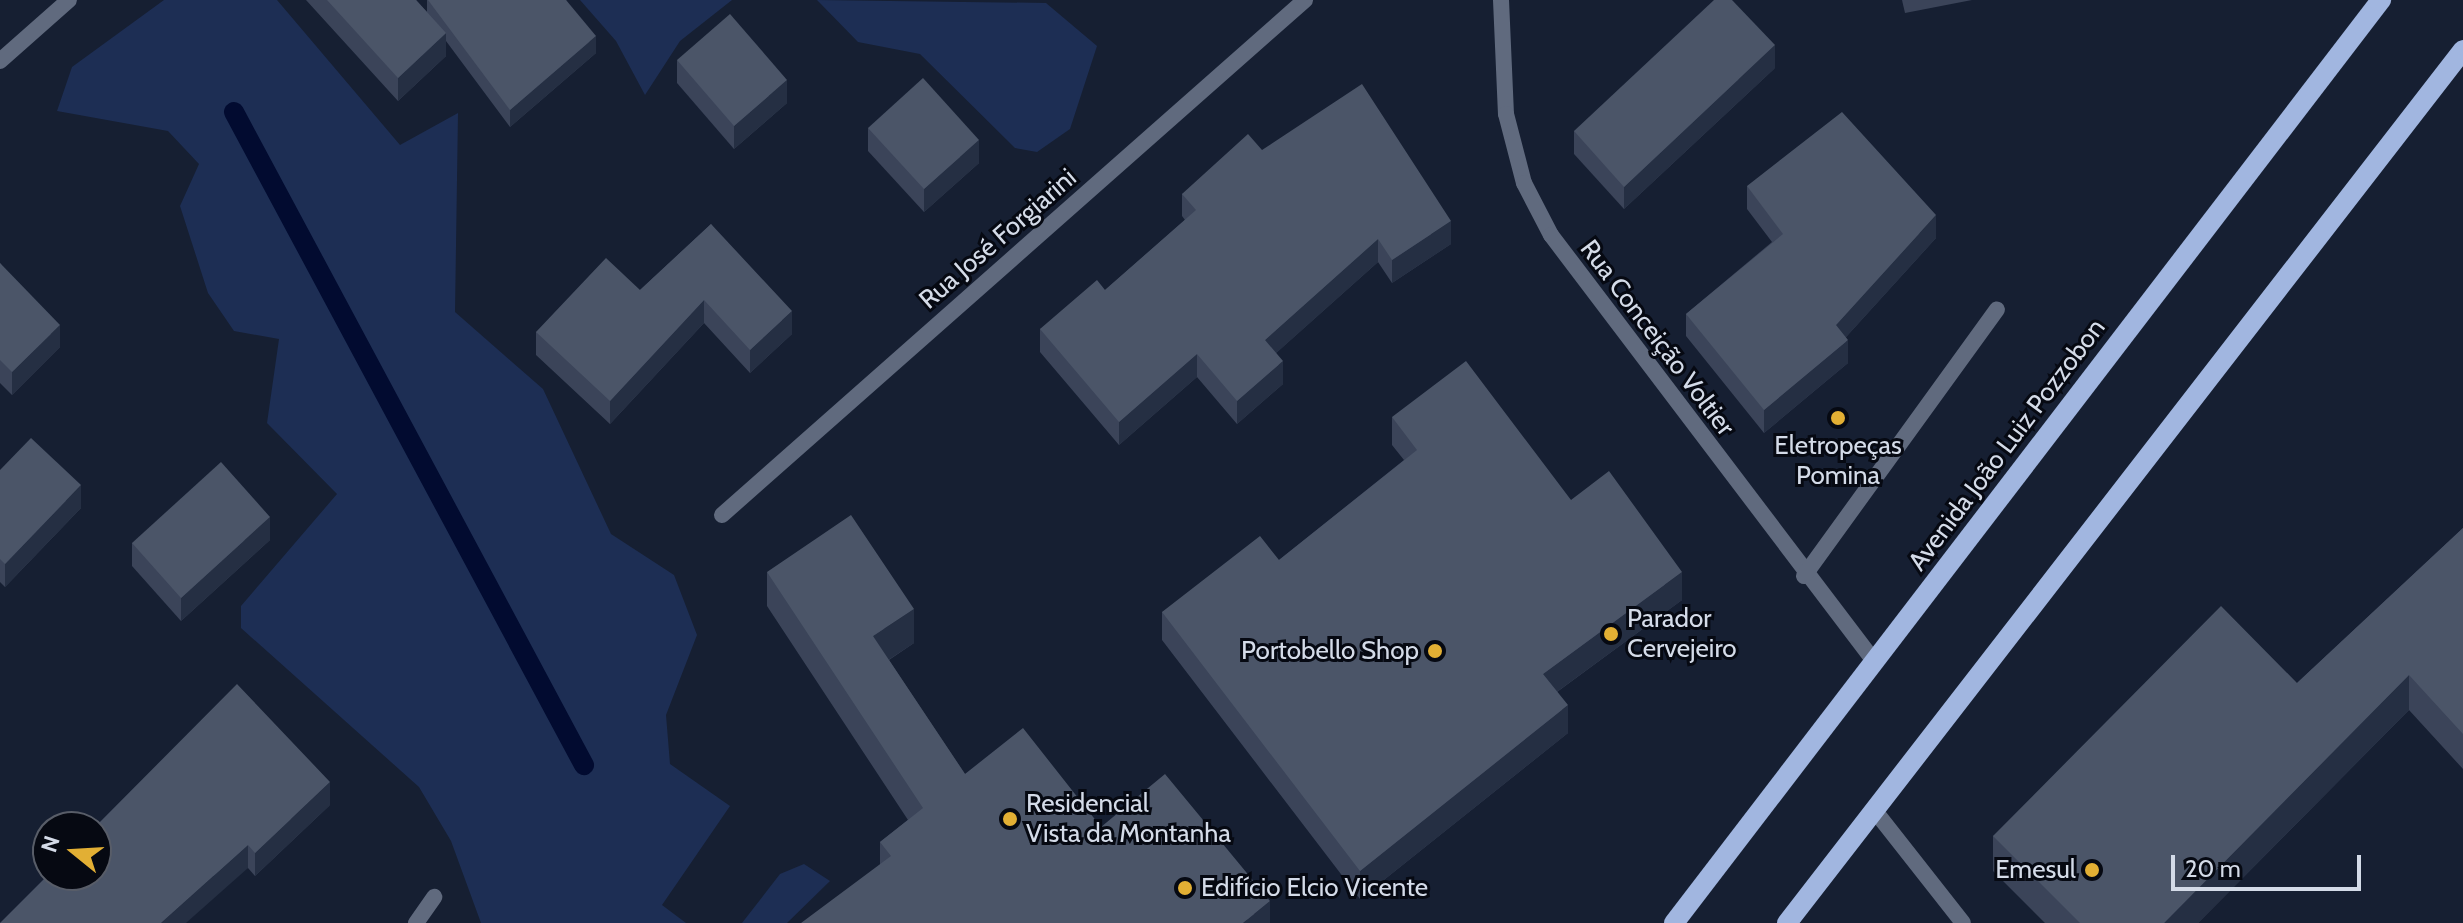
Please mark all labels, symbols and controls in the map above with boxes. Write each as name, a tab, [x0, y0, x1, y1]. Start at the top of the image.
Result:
street label: Rua José Forgiarini	[913, 162, 1083, 316]
street label: Rua Conceição Voltier	[1573, 234, 1741, 442]
street label: Avenida João Luiz Pozzobon	[1902, 313, 2112, 577]
marker: Eletropeças Pomina	[1829, 409, 1847, 427]
place label: Eletropeças Pomina	[1774, 430, 1902, 492]
place label: Parador Cervejeiro	[1627, 603, 1737, 664]
marker: Parador Cervejeiro	[1602, 625, 1620, 643]
place label: Portobello Shop	[1241, 635, 1419, 667]
marker: Portobello Shop	[1426, 642, 1444, 660]
place label: Residencial Vista da Montanha	[1026, 788, 1231, 850]
marker: Residencial Vista da Montanha	[1001, 810, 1019, 828]
north arrow	[32, 811, 112, 891]
text: N	[35, 832, 66, 856]
scale bar	[2175, 839, 2365, 889]
place label: Emesul	[1995, 854, 2076, 886]
text: 20 m	[2185, 854, 2241, 883]
marker: Emesul	[2083, 861, 2101, 879]
place label: Edifício Elcio Vicente	[1201, 872, 1428, 904]
marker: Edifício Elcio Vicente	[1176, 879, 1194, 897]

